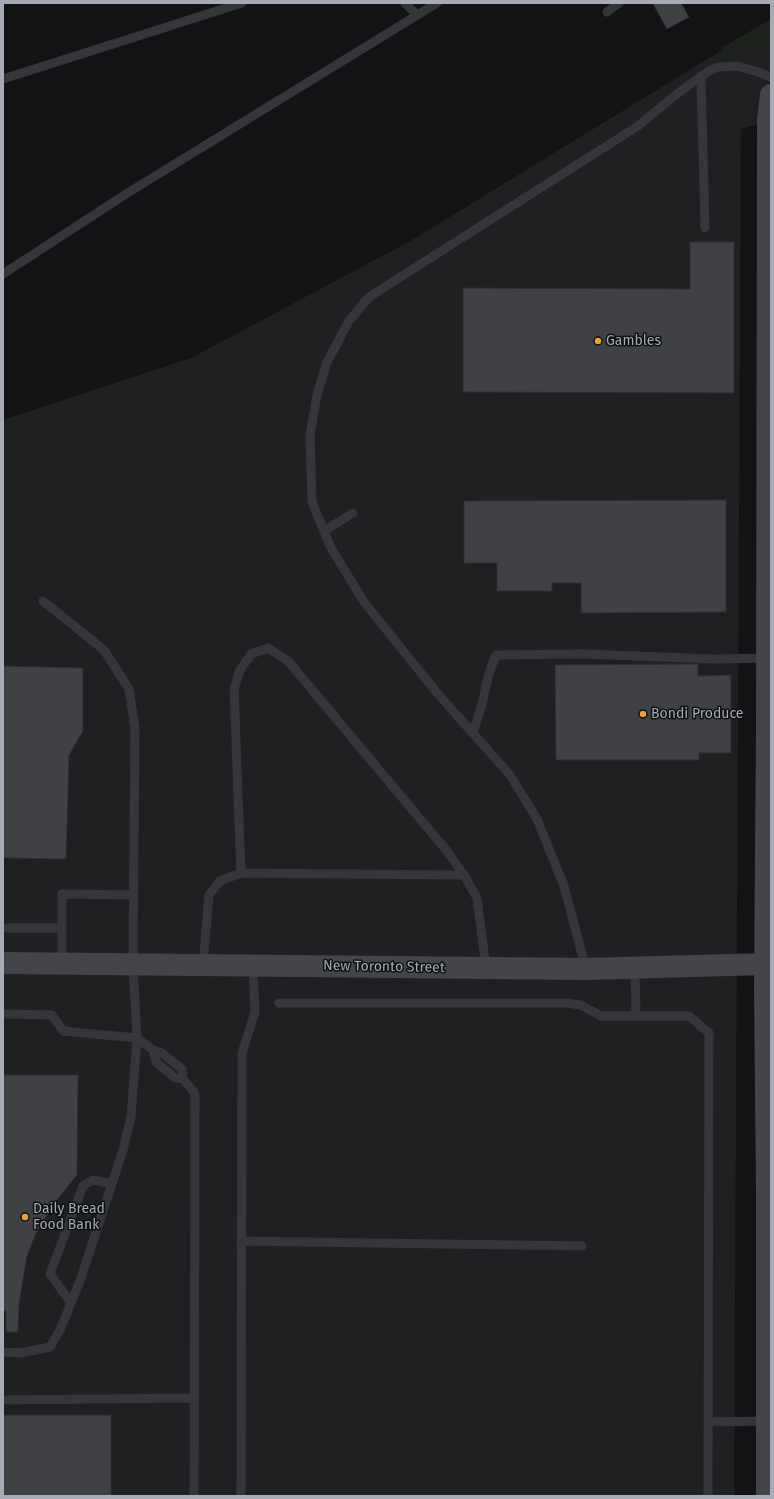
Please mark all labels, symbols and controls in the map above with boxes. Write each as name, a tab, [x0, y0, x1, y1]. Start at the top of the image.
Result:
place label: Gambles	[606, 333, 661, 349]
marker: Gambles	[593, 336, 603, 346]
place label: Bondi Produce	[651, 706, 743, 722]
marker: Bondi Produce	[638, 709, 648, 719]
street label: New Toronto Street	[323, 958, 445, 976]
place label: Daily Bread Food Bank	[33, 1201, 105, 1234]
marker: Daily Bread Food Bank	[20, 1212, 30, 1222]

